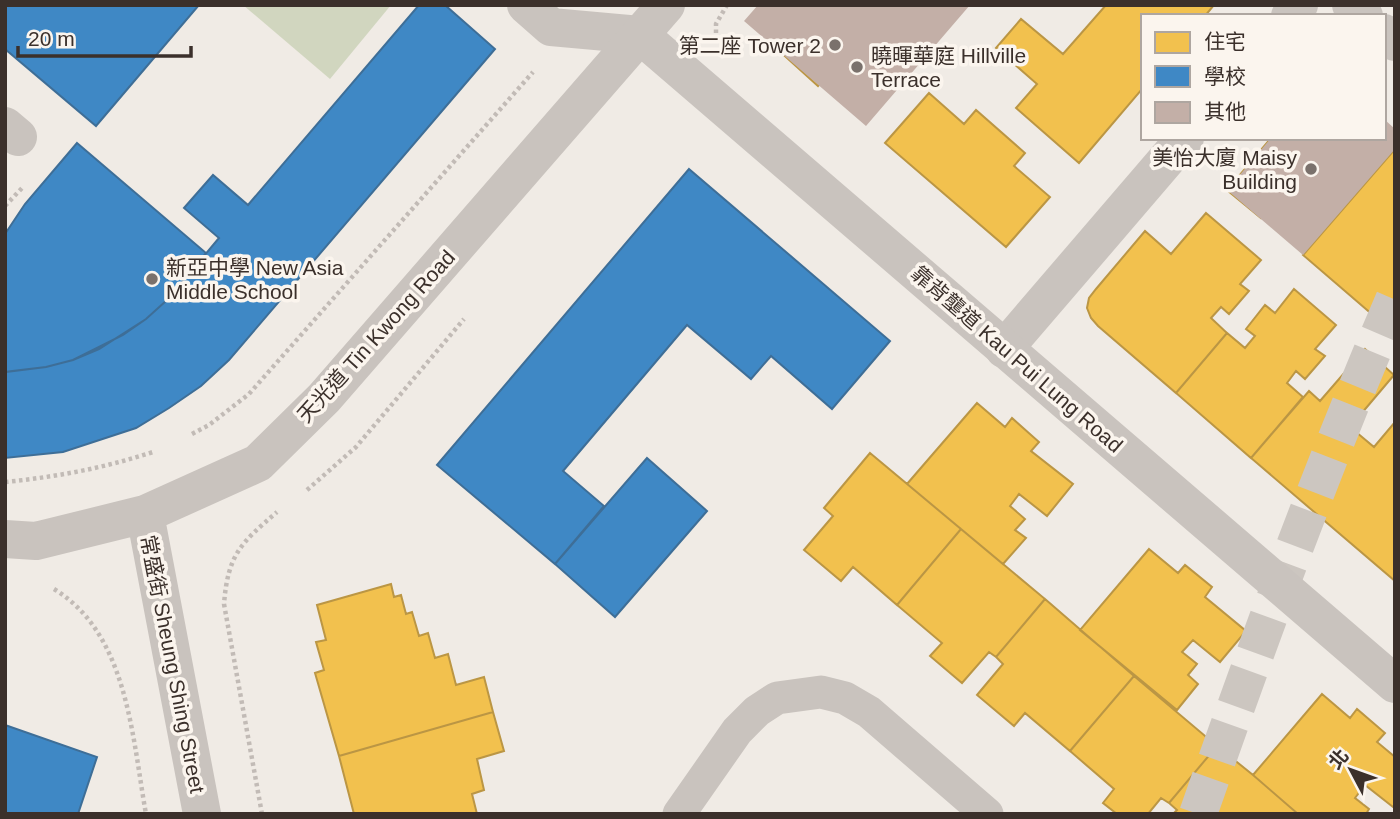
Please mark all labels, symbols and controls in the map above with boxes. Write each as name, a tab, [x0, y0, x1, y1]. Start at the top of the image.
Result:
scale bar	[18, 14, 191, 58]
legend	[1141, 14, 1386, 140]
text: 20 m	[28, 27, 75, 50]
text: 住宅	[1204, 30, 1246, 53]
place label: 第二座 Tower 2	[679, 34, 821, 57]
marker: 第二座 Tower 2	[827, 37, 843, 53]
place label: 曉暉華庭 Hillville Terrace	[871, 44, 1026, 91]
marker: 曉暉華庭 Hillville Terrace	[849, 59, 865, 75]
text: 學校	[1204, 65, 1246, 88]
text: 其他	[1204, 100, 1246, 123]
place label: 美怡大廈 Maisy Building	[1152, 146, 1297, 193]
marker: 美怡大廈 Maisy Building	[1303, 161, 1319, 177]
street label: 天光道 Tin Kwong Road	[293, 245, 459, 427]
place label: 新亞中學 New Asia Middle School	[166, 256, 344, 303]
street label: 靠背壟道 Kau Pui Lung Road	[907, 261, 1127, 457]
marker: 新亞中學 New Asia Middle School	[144, 271, 160, 287]
street label: 常盛街 Sheung Shing Street	[137, 533, 209, 795]
north arrow	[1316, 735, 1386, 805]
text: 北	[1324, 745, 1353, 773]

